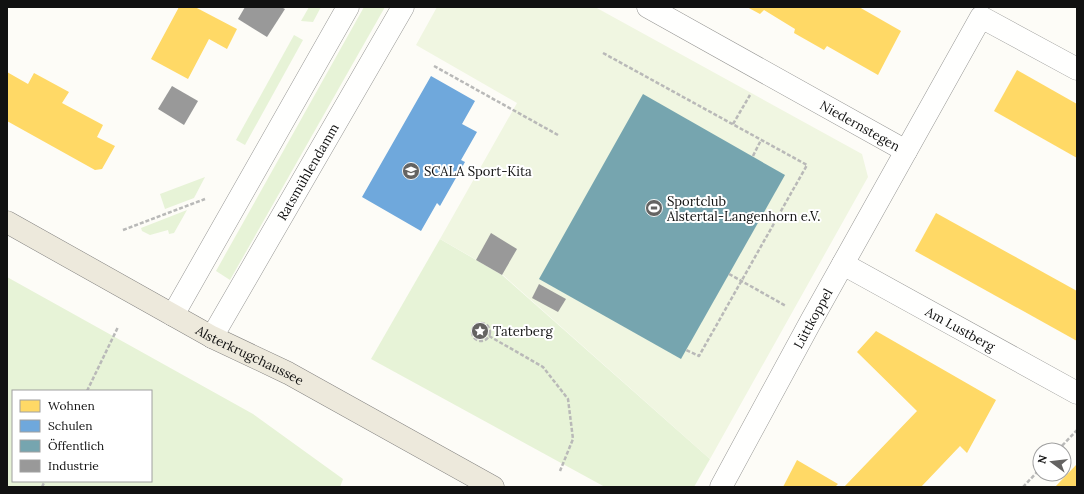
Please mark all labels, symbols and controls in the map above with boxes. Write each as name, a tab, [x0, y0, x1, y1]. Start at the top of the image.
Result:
street label: Niedernstegen	[817, 96, 903, 155]
street label: Ratsmühlendamm	[273, 120, 343, 223]
school or university icon: SCALA Sport-Kita	[401, 161, 421, 181]
place label: SCALA Sport-Kita	[424, 163, 532, 180]
place label: Sportclub Alstertal-Langenhorn e.V.	[666, 193, 820, 225]
sports icon: Sportclub Alstertal-Langenhorn e.V.	[644, 198, 664, 218]
street label: Lüttkoppel	[789, 285, 836, 351]
street label: Am Lustberg	[922, 302, 999, 355]
street label: Alsterkrugchaussee	[192, 321, 307, 389]
place icon: Taterberg	[470, 321, 490, 341]
place label: Taterberg	[493, 323, 553, 340]
legend	[12, 390, 152, 482]
text: Wohnen	[48, 398, 95, 413]
text: Schulen	[48, 418, 93, 433]
text: Öffentlich	[48, 438, 104, 453]
north arrow	[1032, 442, 1072, 482]
text: N	[1034, 453, 1050, 465]
text: Industrie	[48, 458, 99, 473]

